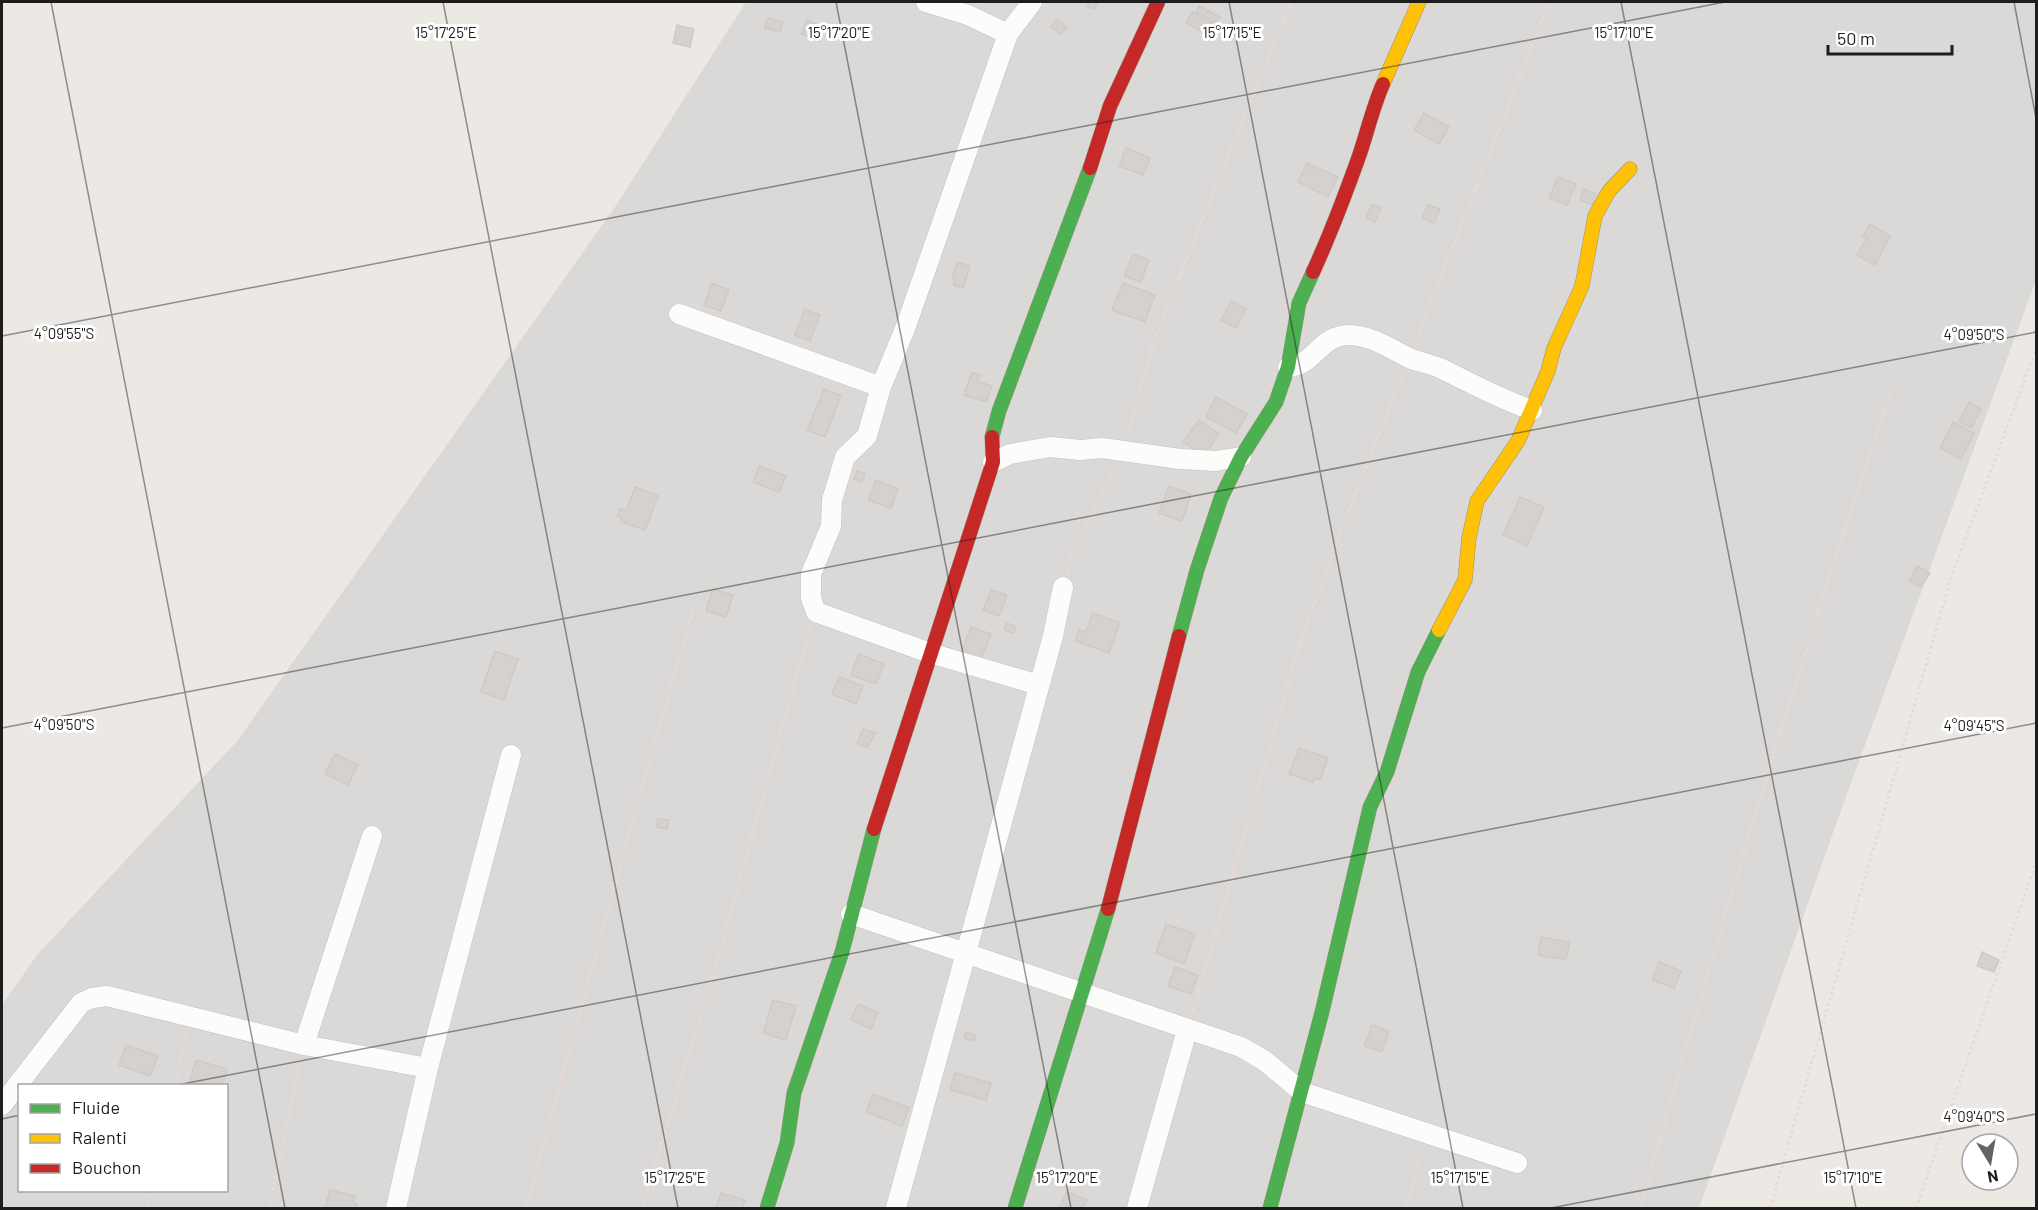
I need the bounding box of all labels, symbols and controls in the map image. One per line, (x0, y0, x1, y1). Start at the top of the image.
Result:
scale bar (1828, 18, 1952, 56)
text: 15°17'25"E (415, 23, 477, 41)
text: 15°17'20"E (808, 23, 870, 41)
text: 15°17'15"E (1203, 23, 1261, 41)
text: 15°17'10"E (1594, 23, 1654, 41)
text: 50 m (1837, 27, 1875, 49)
text: 4°09'55"S (34, 324, 94, 342)
text: 4°09'50"S (1943, 325, 2005, 343)
text: 4°09'50"S (33, 715, 95, 733)
text: 4°09'45"S (1944, 716, 2004, 734)
legend (18, 1084, 228, 1192)
text: Fluide (72, 1096, 120, 1118)
text: 4°09'40"S (1943, 1107, 2005, 1125)
text: Ralenti (72, 1126, 127, 1148)
north arrow (1960, 1132, 2020, 1192)
text: Bouchon (72, 1156, 141, 1178)
text: N (1986, 1167, 2000, 1188)
text: 15°17'25"E (644, 1168, 706, 1186)
text: 15°17'20"E (1036, 1168, 1098, 1186)
text: 15°17'15"E (1431, 1168, 1489, 1186)
text: 15°17'10"E (1823, 1168, 1883, 1186)

